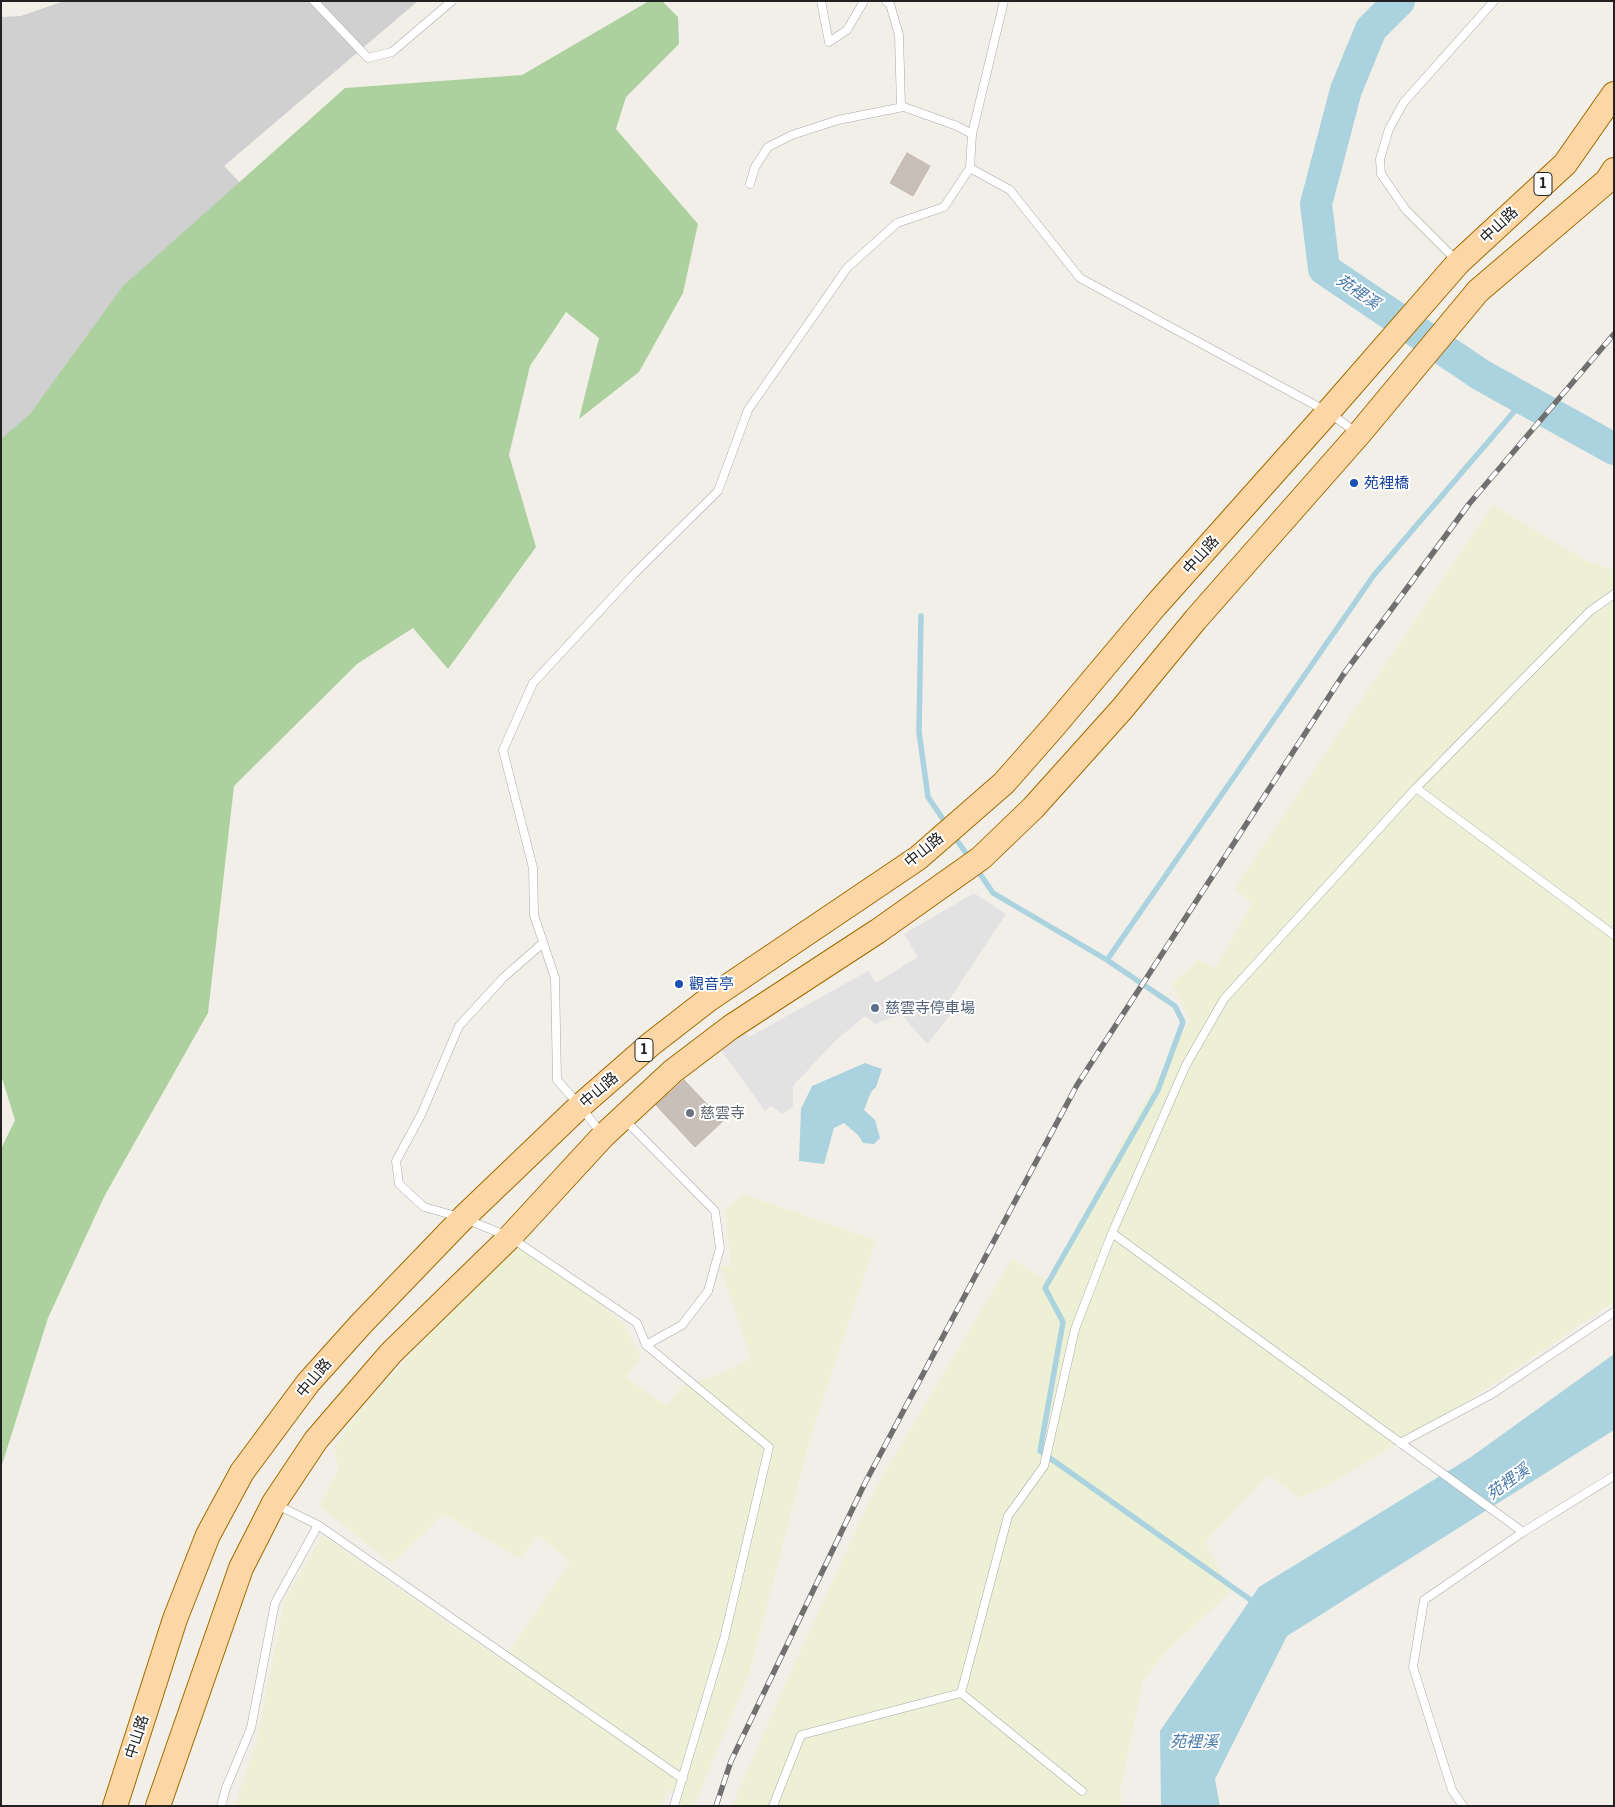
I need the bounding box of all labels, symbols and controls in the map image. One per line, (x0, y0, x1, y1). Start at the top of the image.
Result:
road number: 1 (1534, 172, 1552, 195)
street label: 中山路 (1476, 203, 1522, 247)
water label: 苑裡溪 (1333, 271, 1383, 313)
place label: 苑裡橋 (1364, 474, 1409, 492)
marker: 苑裡橋 (1348, 477, 1360, 489)
street label: 中山路 (1179, 532, 1223, 578)
street label: 中山路 (901, 829, 947, 871)
place label: 觀音亭 (689, 975, 734, 993)
marker: 觀音亭 (673, 978, 685, 990)
place label: 慈雲寺停車場 (885, 999, 975, 1017)
marker: 慈雲寺停車場 (869, 1002, 881, 1014)
road number: 1 (635, 1038, 653, 1062)
street label: 中山路 (576, 1068, 622, 1112)
place label: 慈雲寺 (700, 1104, 745, 1122)
marker: 慈雲寺 (684, 1107, 696, 1119)
street label: 中山路 (293, 1355, 335, 1401)
water label: 苑裡溪 (1483, 1460, 1533, 1504)
street label: 中山路 (121, 1713, 153, 1761)
water label: 苑裡溪 (1170, 1732, 1218, 1752)

